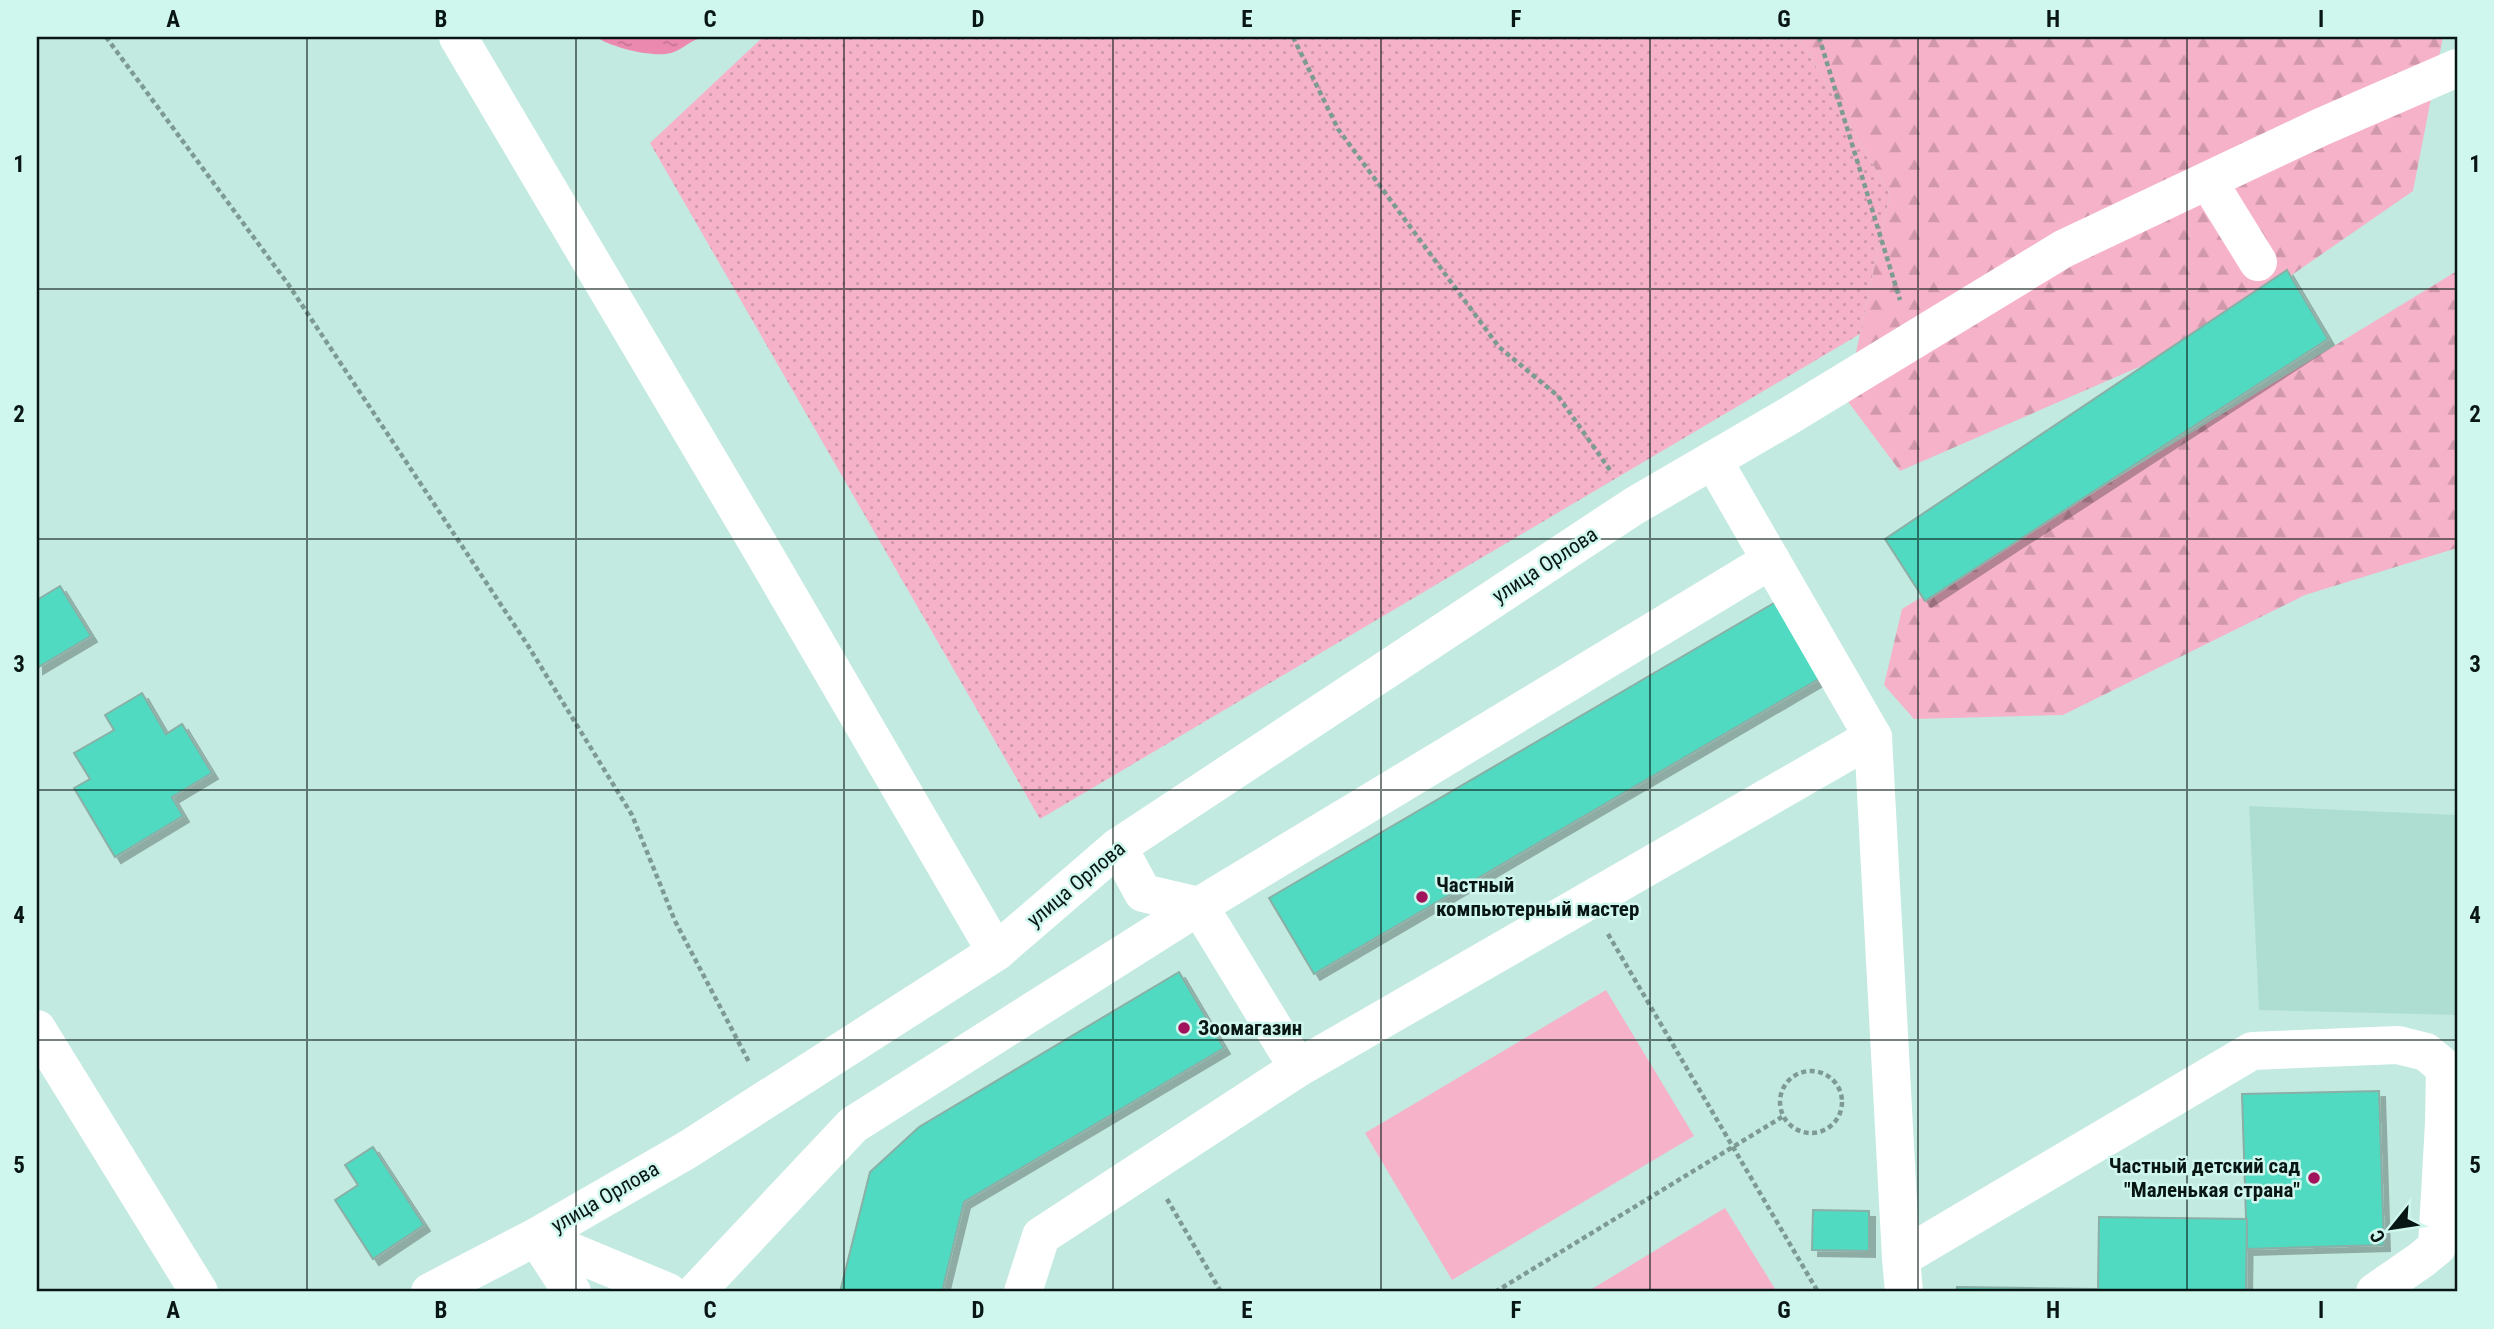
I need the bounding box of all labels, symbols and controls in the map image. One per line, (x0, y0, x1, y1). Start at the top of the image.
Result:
text: A (166, 6, 180, 33)
text: B (435, 6, 447, 33)
text: C (703, 6, 717, 33)
text: D (972, 6, 985, 33)
text: E (1241, 6, 1253, 33)
text: F (1511, 6, 1522, 33)
text: G (1777, 6, 1791, 33)
text: H (2046, 6, 2060, 33)
text: I (2318, 6, 2324, 33)
text: 1 (13, 151, 25, 178)
text: 1 (2469, 151, 2481, 178)
text: 2 (13, 401, 25, 428)
text: 2 (2469, 401, 2481, 428)
street label: улица Орлова (1488, 522, 1602, 608)
text: 3 (13, 651, 25, 678)
text: 3 (2469, 651, 2481, 678)
street label: улица Орлова (1022, 836, 1130, 932)
place label: Частный компьютерный мастер (1436, 873, 1639, 921)
marker: Частный компьютерный мастер (1414, 889, 1430, 905)
text: 4 (13, 902, 25, 929)
text: 4 (2469, 902, 2481, 929)
place label: Зоомагазин (1198, 1016, 1302, 1040)
marker: Зоомагазин (1176, 1020, 1192, 1036)
text: 5 (13, 1152, 25, 1179)
text: 5 (2469, 1152, 2481, 1179)
place label: Частный детский сад "Маленькая страна" (2109, 1154, 2300, 1202)
street label: улица Орлова (547, 1157, 663, 1237)
marker: Частный детский сад "Маленькая страна" (2306, 1170, 2322, 1186)
north arrow (2358, 1192, 2428, 1262)
text: С (2365, 1226, 2390, 1247)
text: A (166, 1297, 180, 1324)
text: B (435, 1297, 447, 1324)
text: C (703, 1297, 717, 1324)
text: D (972, 1297, 985, 1324)
text: E (1241, 1297, 1253, 1324)
text: F (1511, 1297, 1522, 1324)
text: G (1777, 1297, 1791, 1324)
text: H (2046, 1297, 2060, 1324)
text: I (2318, 1297, 2324, 1324)

